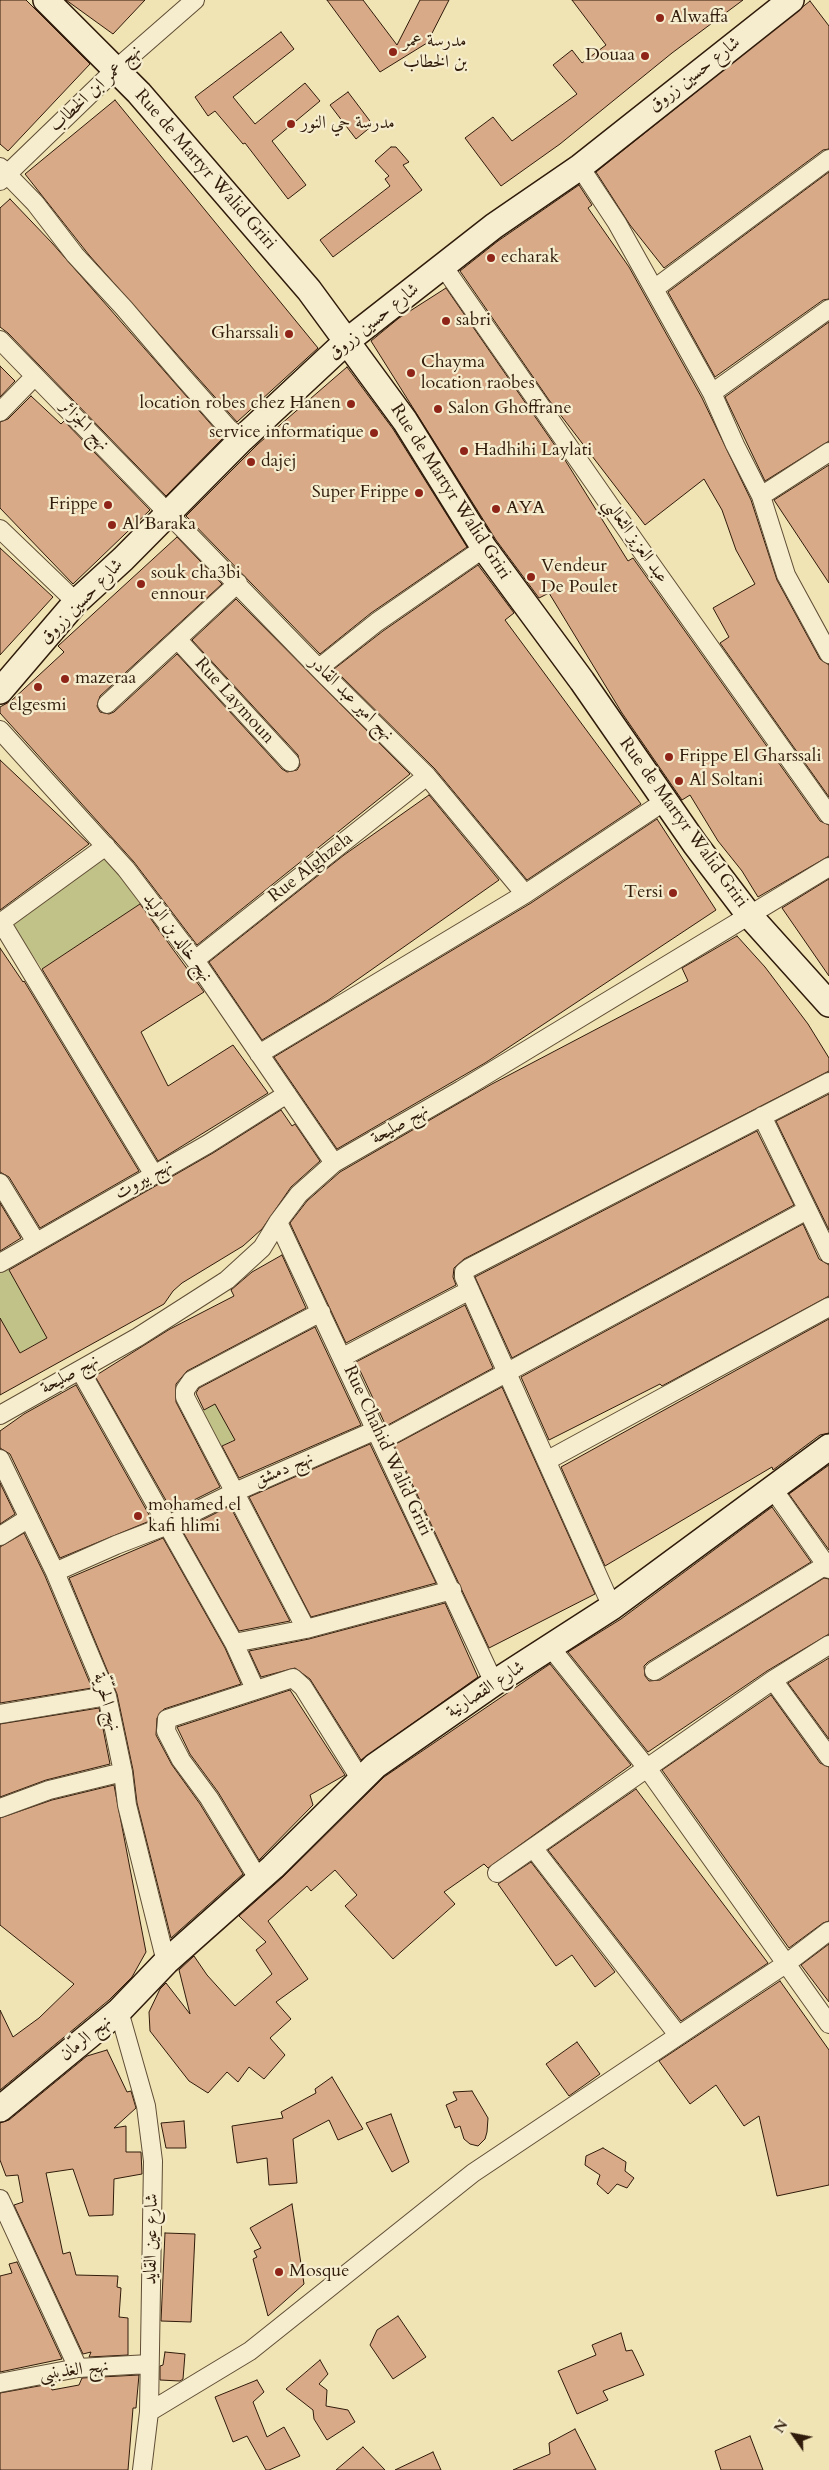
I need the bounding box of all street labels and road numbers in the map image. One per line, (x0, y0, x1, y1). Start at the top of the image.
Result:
street label: شارع حسين زروق (645, 32, 745, 118)
street label: نهج عمر ابن الخطاب (46, 41, 146, 137)
street label: Rue de Martyr Walid Griri (130, 86, 280, 254)
street label: شارع حسين زروق (324, 279, 424, 365)
street label: نهج الجزائر (55, 396, 113, 456)
street label: Rue de Martyr Walid Griri (385, 400, 515, 584)
street label: عبد العزيز الثعالبي (598, 494, 672, 588)
street label: شارع حسين زروق (36, 555, 128, 649)
street label: نهج امير عبد القادر (304, 652, 398, 746)
street label: Rue Laymoun (190, 653, 278, 749)
street label: Rue de Martyr Walid Griri (614, 734, 752, 912)
street label: Rue Alghzela (264, 828, 358, 908)
street label: نهج خالد بن الوليد (138, 889, 216, 987)
street label: نهج صليحة (367, 1100, 433, 1150)
street label: نهج بيروت (111, 1155, 177, 1205)
street label: نهج صليحة (37, 1350, 103, 1400)
street label: Rue Chahid Walid Griri (338, 1362, 436, 1540)
street label: نهج دمشق (251, 1448, 317, 1492)
street label: شارع القصارنية (443, 1657, 529, 1723)
street label: نهج الحرّيّة (87, 1670, 125, 1734)
street label: نهج الرمّان (56, 2012, 116, 2066)
street label: شارع عين القايد (140, 2193, 164, 2285)
street label: نهج الغذبنيى (38, 2356, 110, 2386)

